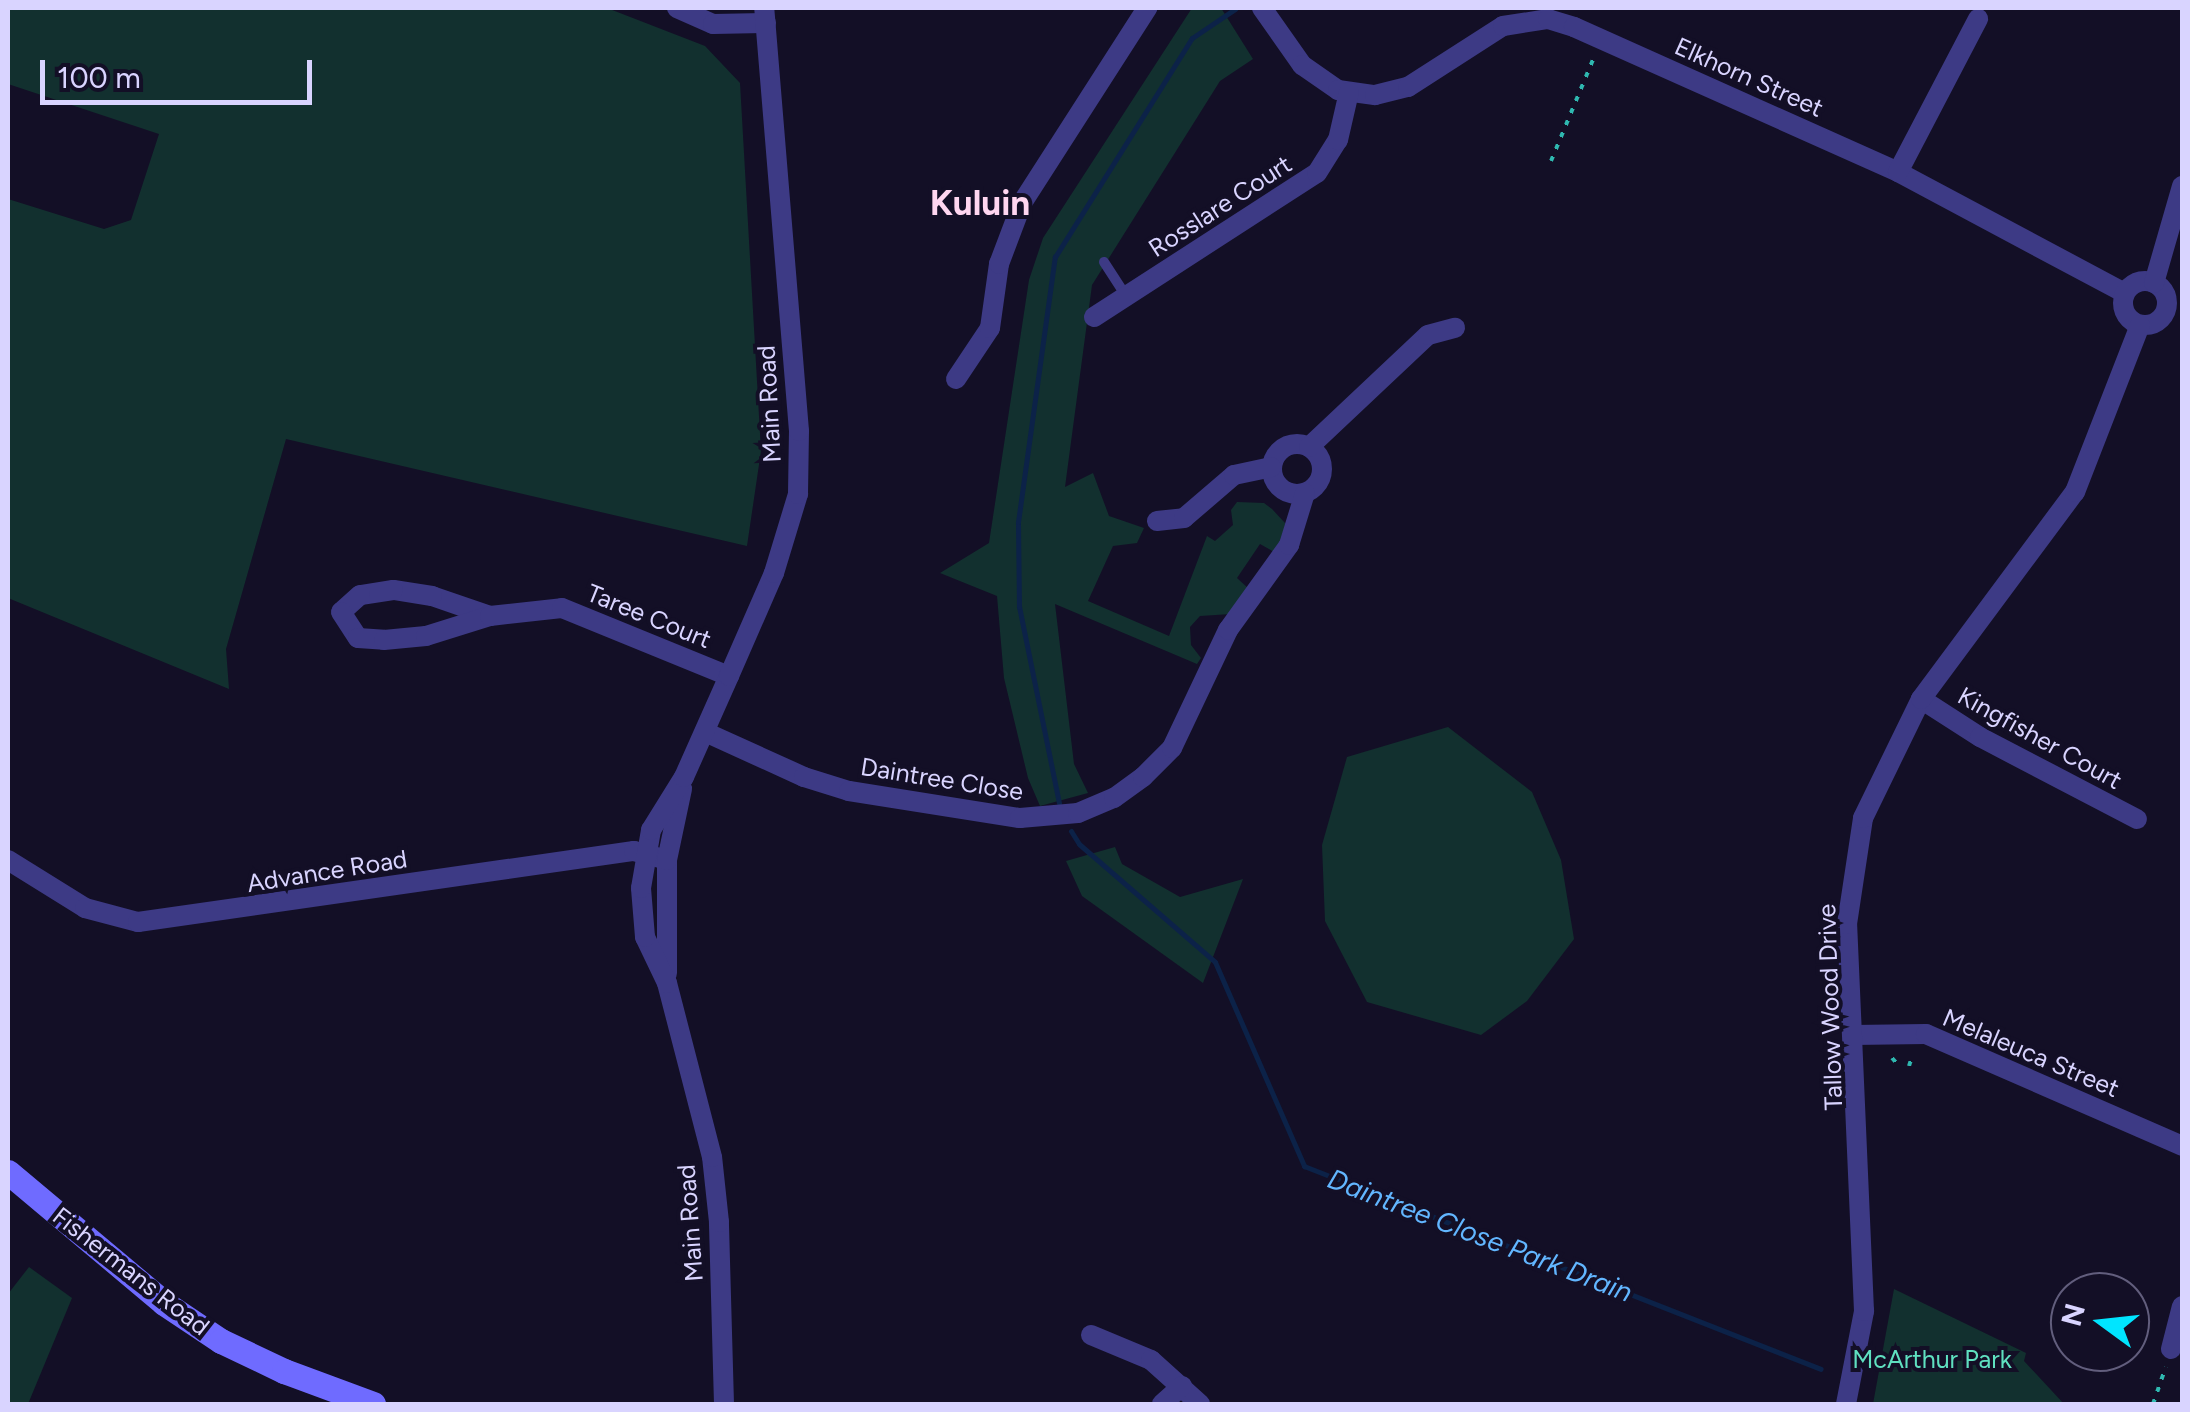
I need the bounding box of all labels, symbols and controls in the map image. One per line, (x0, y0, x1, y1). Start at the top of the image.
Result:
street label: Elkhorn Street (1670, 31, 1828, 123)
scale bar (45, 40, 318, 102)
text: 100 m (57, 59, 141, 96)
street label: Rosslare Court (1143, 149, 1297, 263)
district label: Kuluin (930, 182, 1030, 224)
street label: Main Road (751, 345, 787, 463)
street label: Taree Court (583, 577, 715, 655)
street label: Kingfisher Court (1953, 681, 2127, 795)
street label: Daintree Close (858, 751, 1026, 807)
street label: Advance Road (245, 844, 409, 898)
street label: Tallow Wood Drive (1811, 903, 1849, 1111)
street label: Melaleuca Street (1938, 1002, 2124, 1104)
water label: Daintree Close Park Drain (1323, 1161, 1637, 1309)
street label: Main Road (671, 1163, 709, 1283)
street label: Fishermans Road (47, 1201, 215, 1341)
north arrow (2050, 1272, 2150, 1372)
text: N (2054, 1300, 2092, 1330)
park label: McArthur Park (1852, 1344, 2012, 1374)

